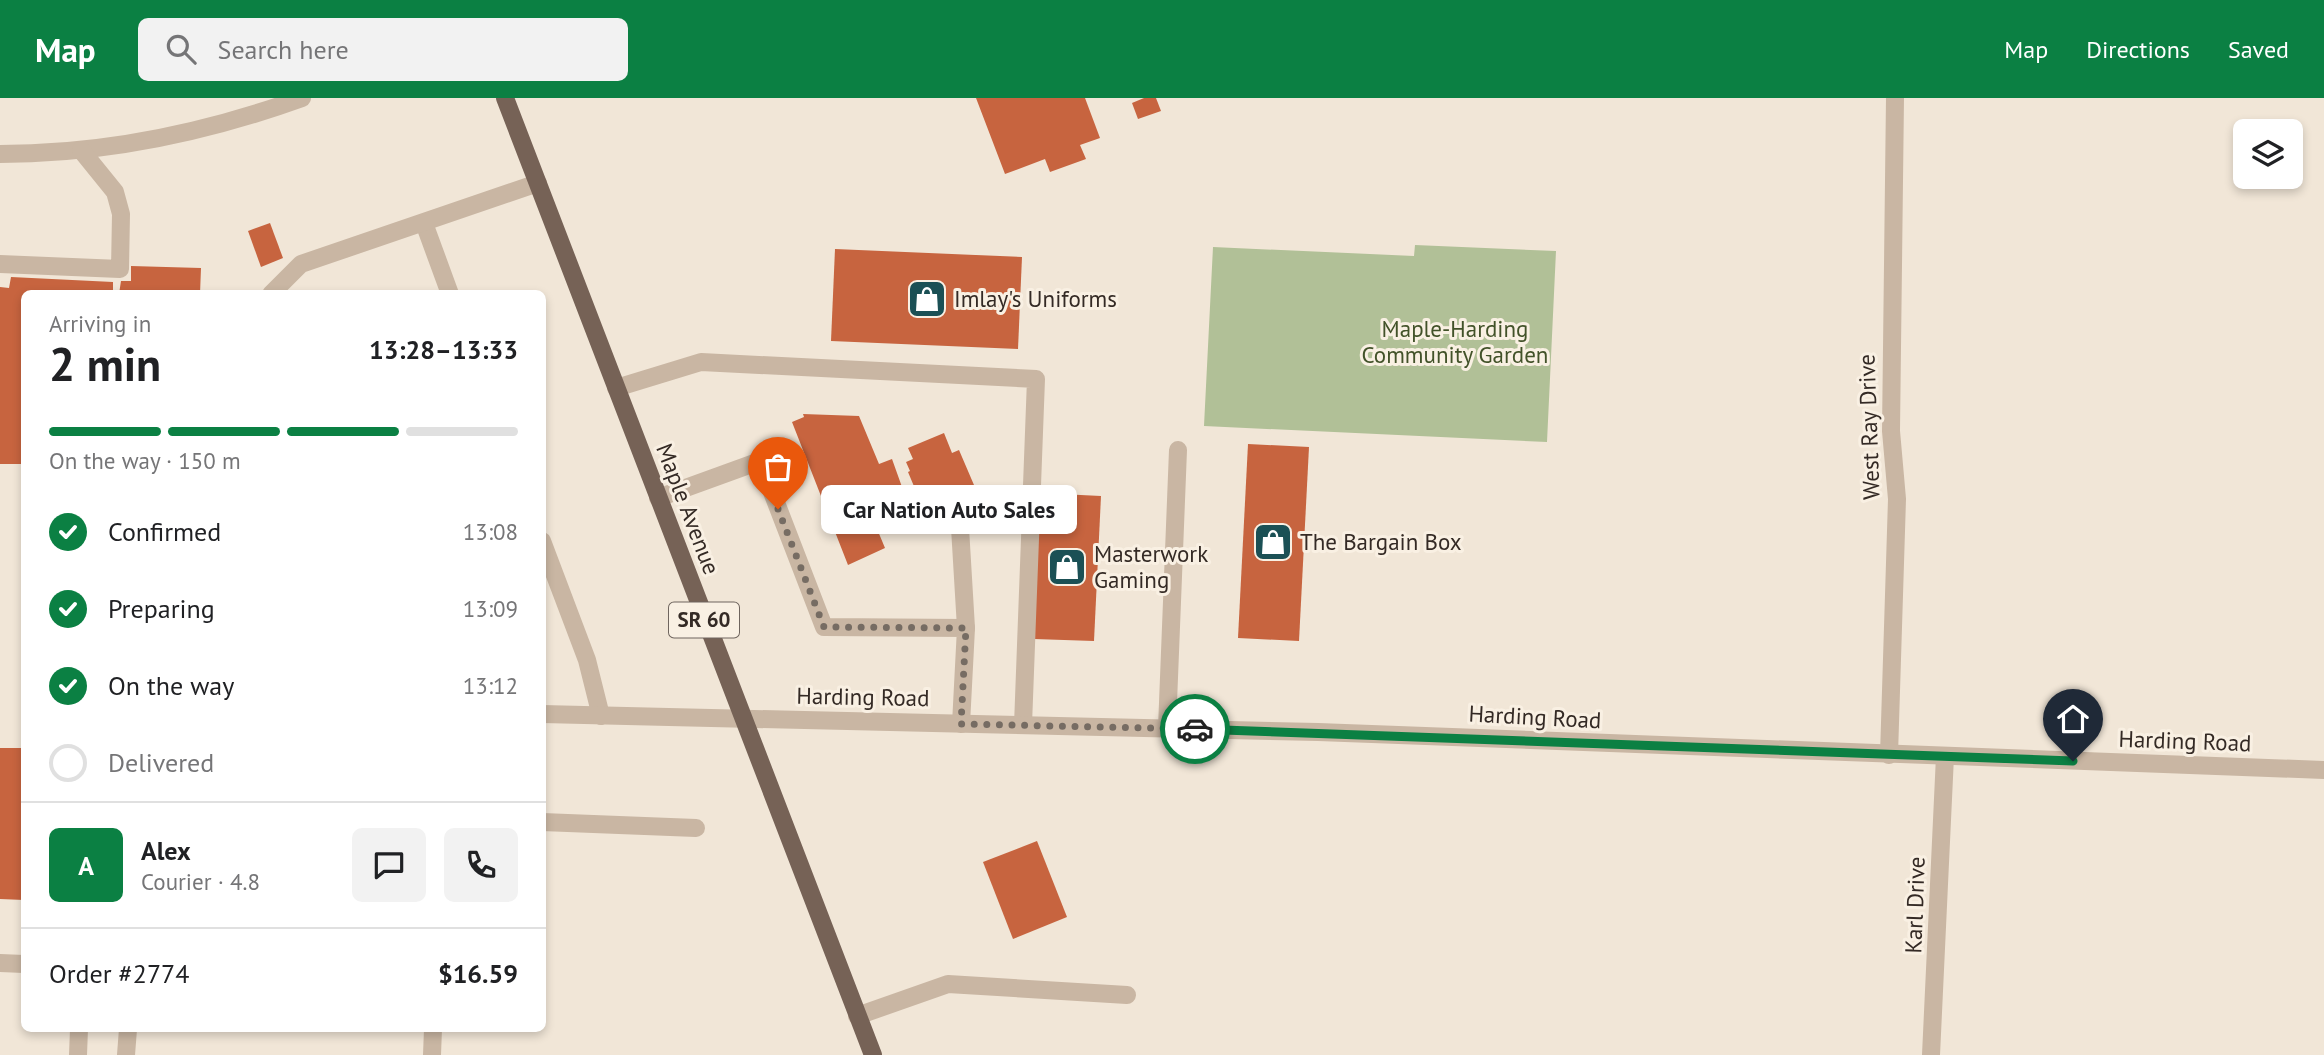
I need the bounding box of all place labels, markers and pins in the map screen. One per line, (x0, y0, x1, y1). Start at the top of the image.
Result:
shop icon: Imlay's Uniforms (906, 278, 948, 320)
place label: Imlay's Uniforms (954, 284, 1117, 313)
pin (748, 437, 808, 509)
callout: Car Nation Auto Sales (820, 484, 1076, 534)
shop icon: The Bargain Box (1252, 521, 1294, 563)
place label: The Bargain Box (1300, 527, 1462, 556)
place label: Masterwork Gaming (1094, 539, 1208, 594)
shop icon: Masterwork Gaming (1046, 546, 1088, 588)
pin (2043, 689, 2103, 761)

